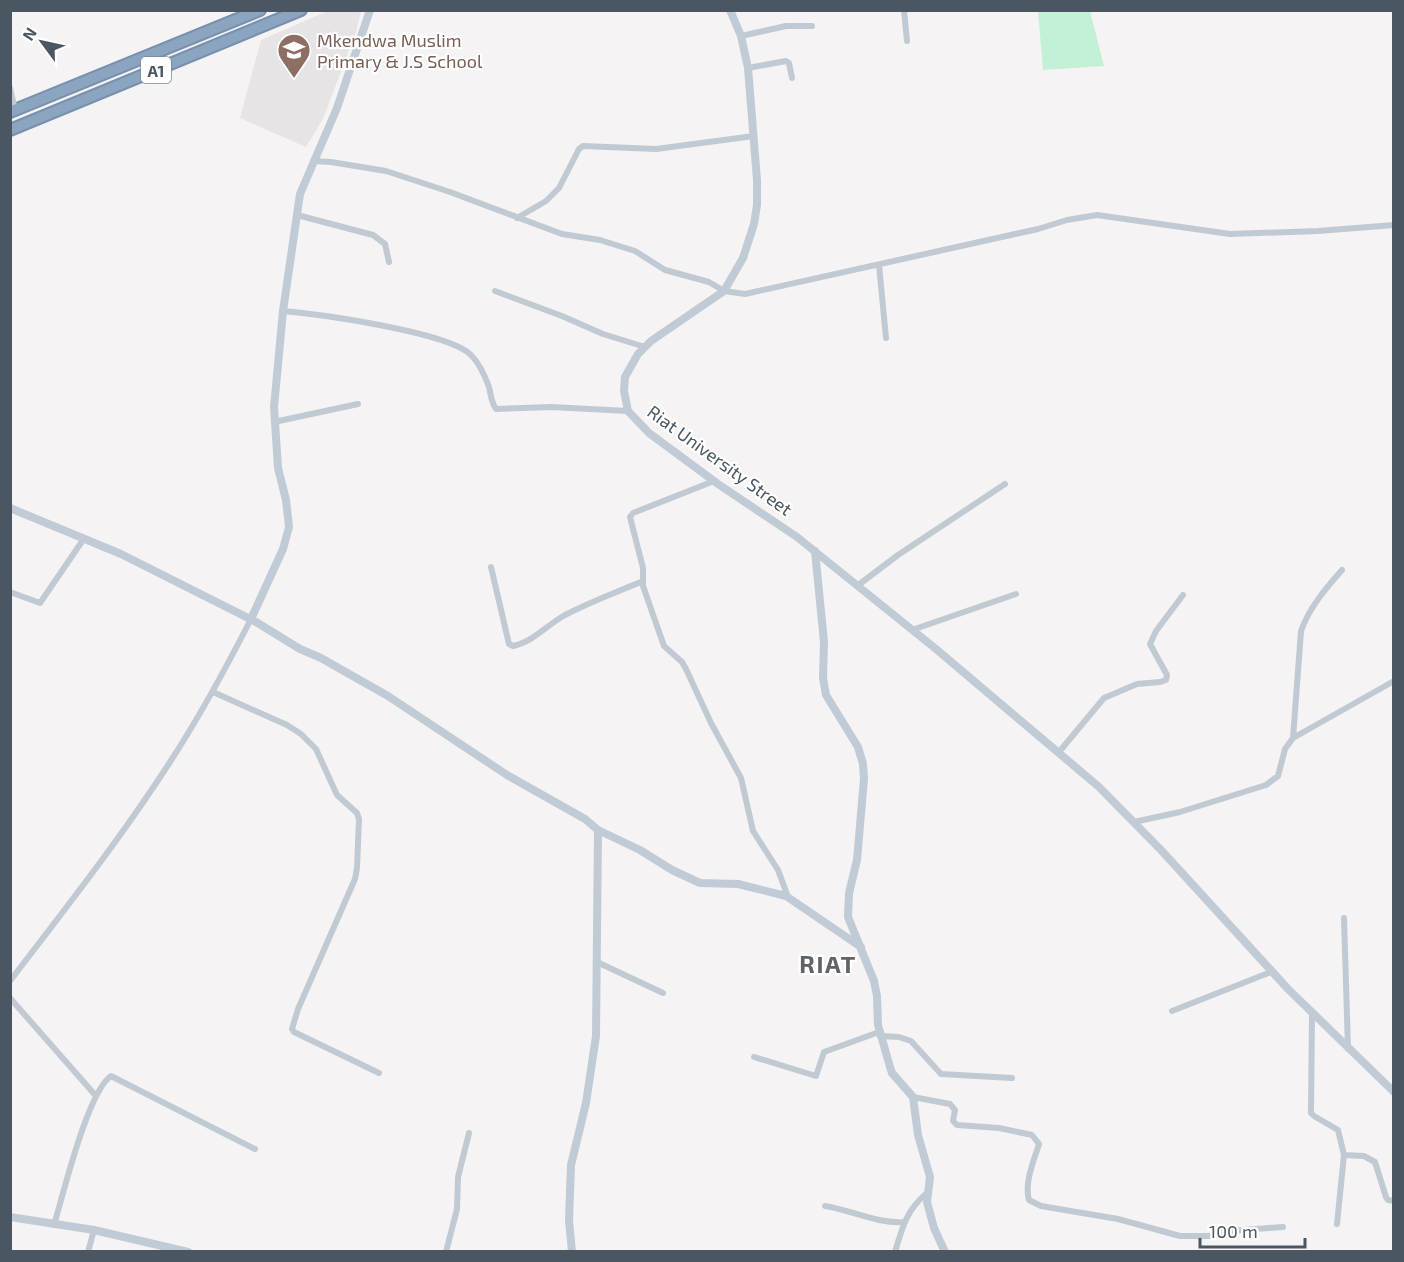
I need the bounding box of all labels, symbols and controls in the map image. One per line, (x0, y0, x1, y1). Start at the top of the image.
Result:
north arrow (12, 12, 72, 72)
text: N (18, 24, 40, 44)
place label: Mkendwa Muslim Primary & J.S School (317, 29, 483, 72)
school or university icon: Mkendwa Muslim Primary & J.S School (276, 32, 312, 79)
road number: A1 (141, 57, 171, 83)
street label: Riat University Street (643, 400, 797, 520)
district label: RIAT (799, 949, 857, 978)
scale bar (1200, 1211, 1305, 1249)
text: 100 m (1209, 1220, 1258, 1242)

